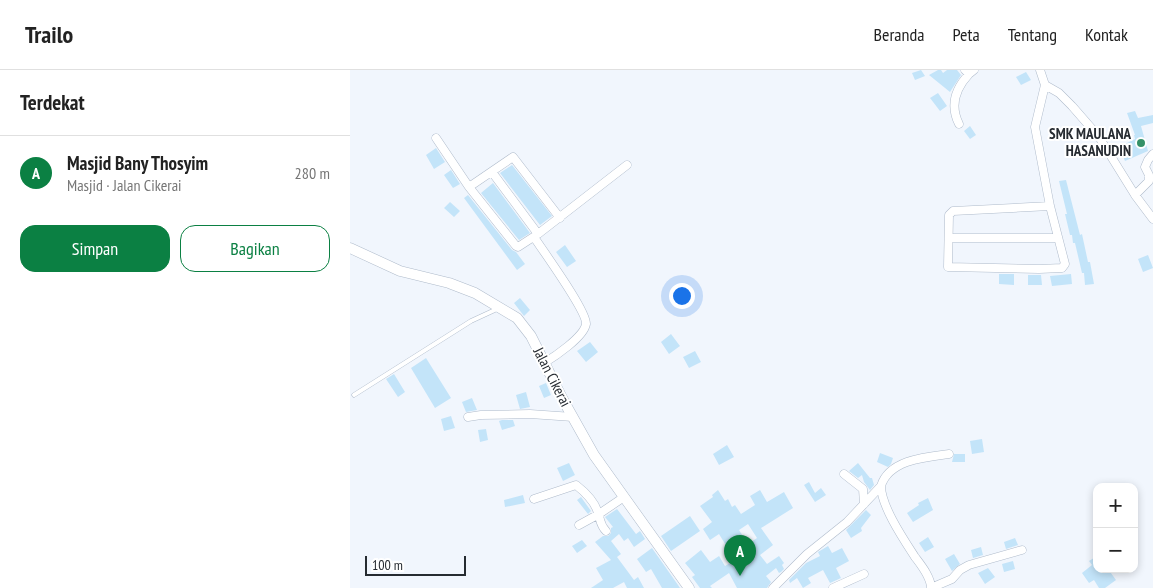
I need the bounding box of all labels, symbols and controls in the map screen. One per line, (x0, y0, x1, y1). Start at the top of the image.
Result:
text: Trailo (25, 19, 73, 50)
text: Beranda (874, 23, 924, 46)
text: Peta (952, 23, 980, 46)
text: Tentang (1008, 23, 1057, 46)
text: Kontak (1085, 23, 1128, 46)
text: Terdekat (20, 89, 85, 116)
place label: SMK MAULANA HASANUDIN (1049, 124, 1131, 160)
marker: SMK MAULANA HASANUDIN (1135, 137, 1147, 149)
text: Masjid Bany Thosyim (67, 151, 208, 175)
text: A (32, 163, 40, 183)
text: 280 m (295, 163, 330, 183)
text: Masjid · Jalan Cikerai (67, 175, 182, 195)
button: Simpan (20, 225, 170, 272)
button: Bagikan (180, 225, 330, 272)
your location (669, 283, 695, 309)
street label: Jalan Cikerai (529, 343, 575, 410)
map controls (1093, 483, 1138, 573)
button: + (1093, 483, 1138, 528)
button: − (1093, 528, 1138, 573)
pin: A (724, 535, 756, 576)
scale bar (365, 553, 466, 576)
text: 100 m (372, 556, 403, 574)

